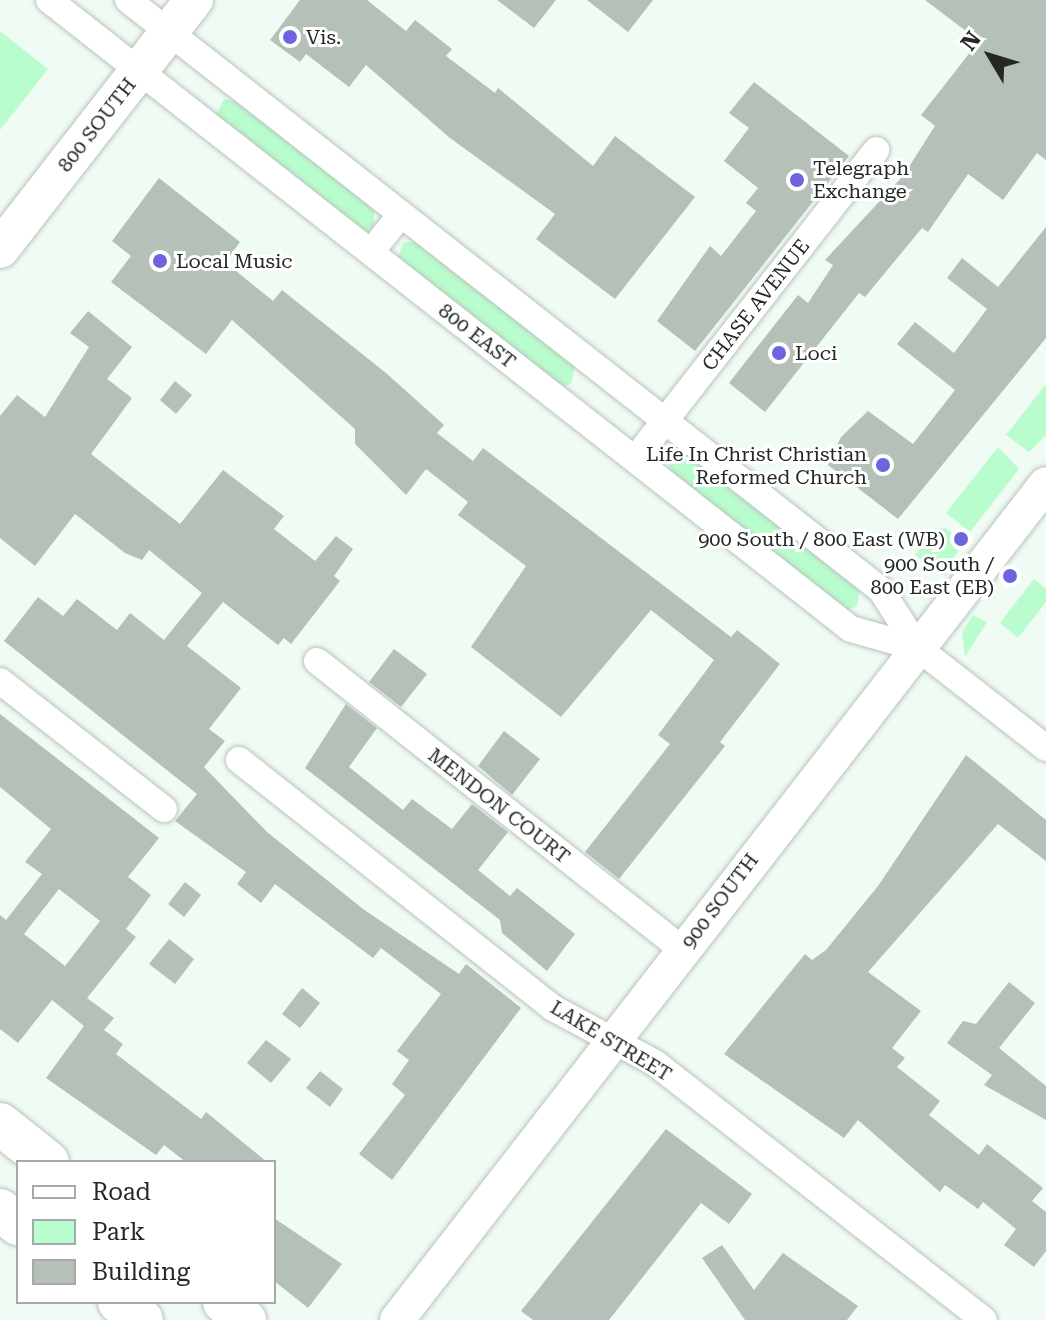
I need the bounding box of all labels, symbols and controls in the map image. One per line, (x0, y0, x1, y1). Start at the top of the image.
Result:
north arrow (950, 16, 1030, 96)
place label: Vis. (306, 25, 341, 49)
text: N (956, 27, 986, 55)
marker: Vis. (281, 28, 299, 46)
street label: 800 SOUTH (53, 73, 141, 177)
place label: Telegraph Exchange (813, 156, 909, 203)
marker: Telegraph Exchange (788, 171, 806, 189)
street label: CHASE AVENUE (697, 234, 815, 376)
place label: Local Music (176, 249, 293, 273)
marker: Local Music (151, 252, 169, 270)
street label: 800 EAST (434, 298, 520, 374)
place label: Loci (795, 341, 837, 365)
marker: Loci (770, 344, 788, 362)
place label: Life In Christ Christian Reformed Church (646, 442, 867, 489)
marker: Life In Christ Christian Reformed Church (874, 456, 892, 474)
place label: 900 South / 800 East (WB) (698, 527, 945, 551)
marker: 900 South / 800 East (WB) (952, 530, 970, 548)
place label: 900 South / 800 East (EB) (870, 552, 994, 599)
marker: 900 South / 800 East (EB) (1001, 567, 1019, 585)
street label: MENDON COURT (423, 743, 575, 869)
street label: 900 SOUTH (676, 849, 764, 953)
street label: LAKE STREET (546, 995, 676, 1087)
legend (16, 1160, 276, 1304)
text: Road (92, 1178, 151, 1206)
text: Park (92, 1218, 145, 1246)
text: Building (92, 1258, 190, 1286)

